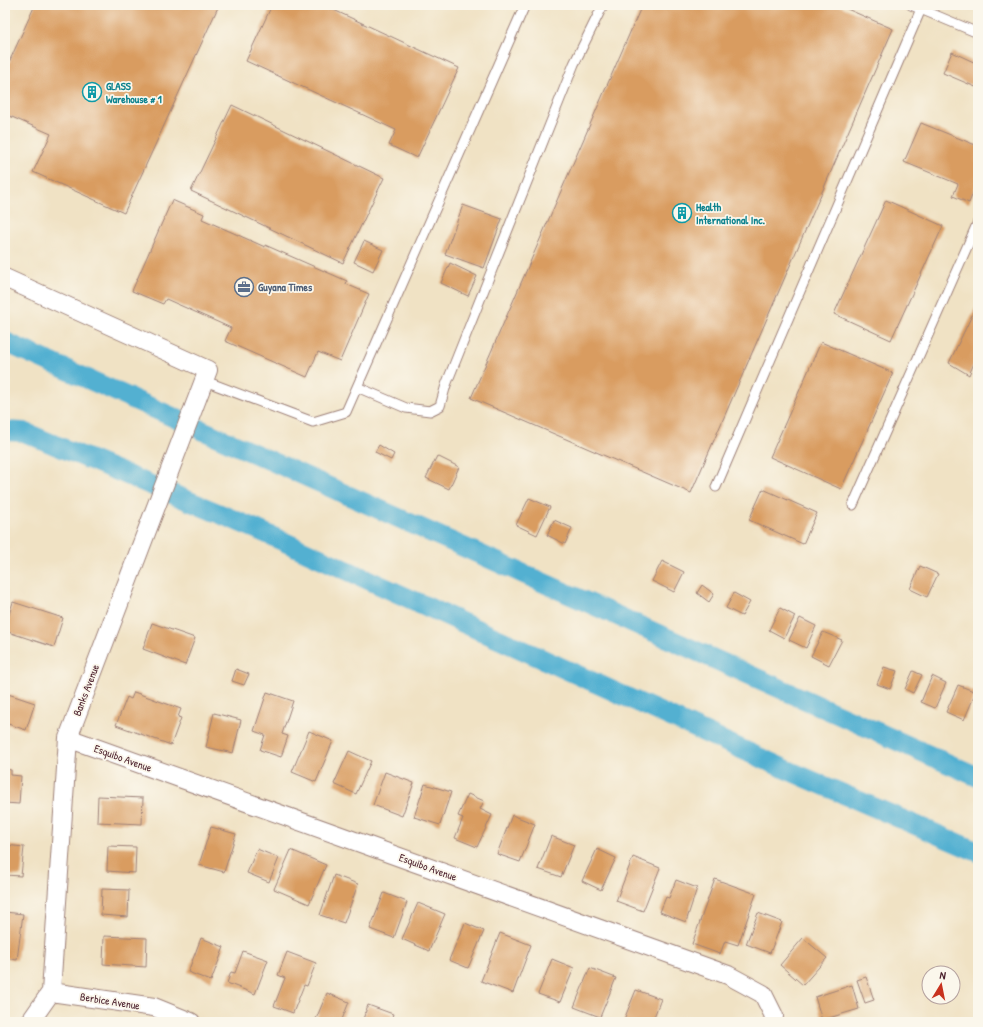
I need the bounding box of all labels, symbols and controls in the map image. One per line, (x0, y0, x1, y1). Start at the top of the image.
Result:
place label: GLASS Warehouse # 1 (106, 79, 162, 106)
building icon: GLASS Warehouse # 1 (81, 81, 103, 103)
place label: Health International Inc. (696, 200, 765, 227)
building icon: Health International Inc. (671, 202, 693, 224)
office icon: Guyana Times (233, 276, 255, 298)
place label: Guyana Times (258, 280, 313, 295)
street label: Banks Avenue (70, 662, 102, 718)
street label: Esquibo Avenue (92, 741, 154, 775)
street label: Esquibo Avenue (397, 850, 459, 884)
north arrow (921, 965, 961, 1005)
text: N (939, 968, 947, 983)
street label: Berbice Avenue (79, 989, 141, 1013)

